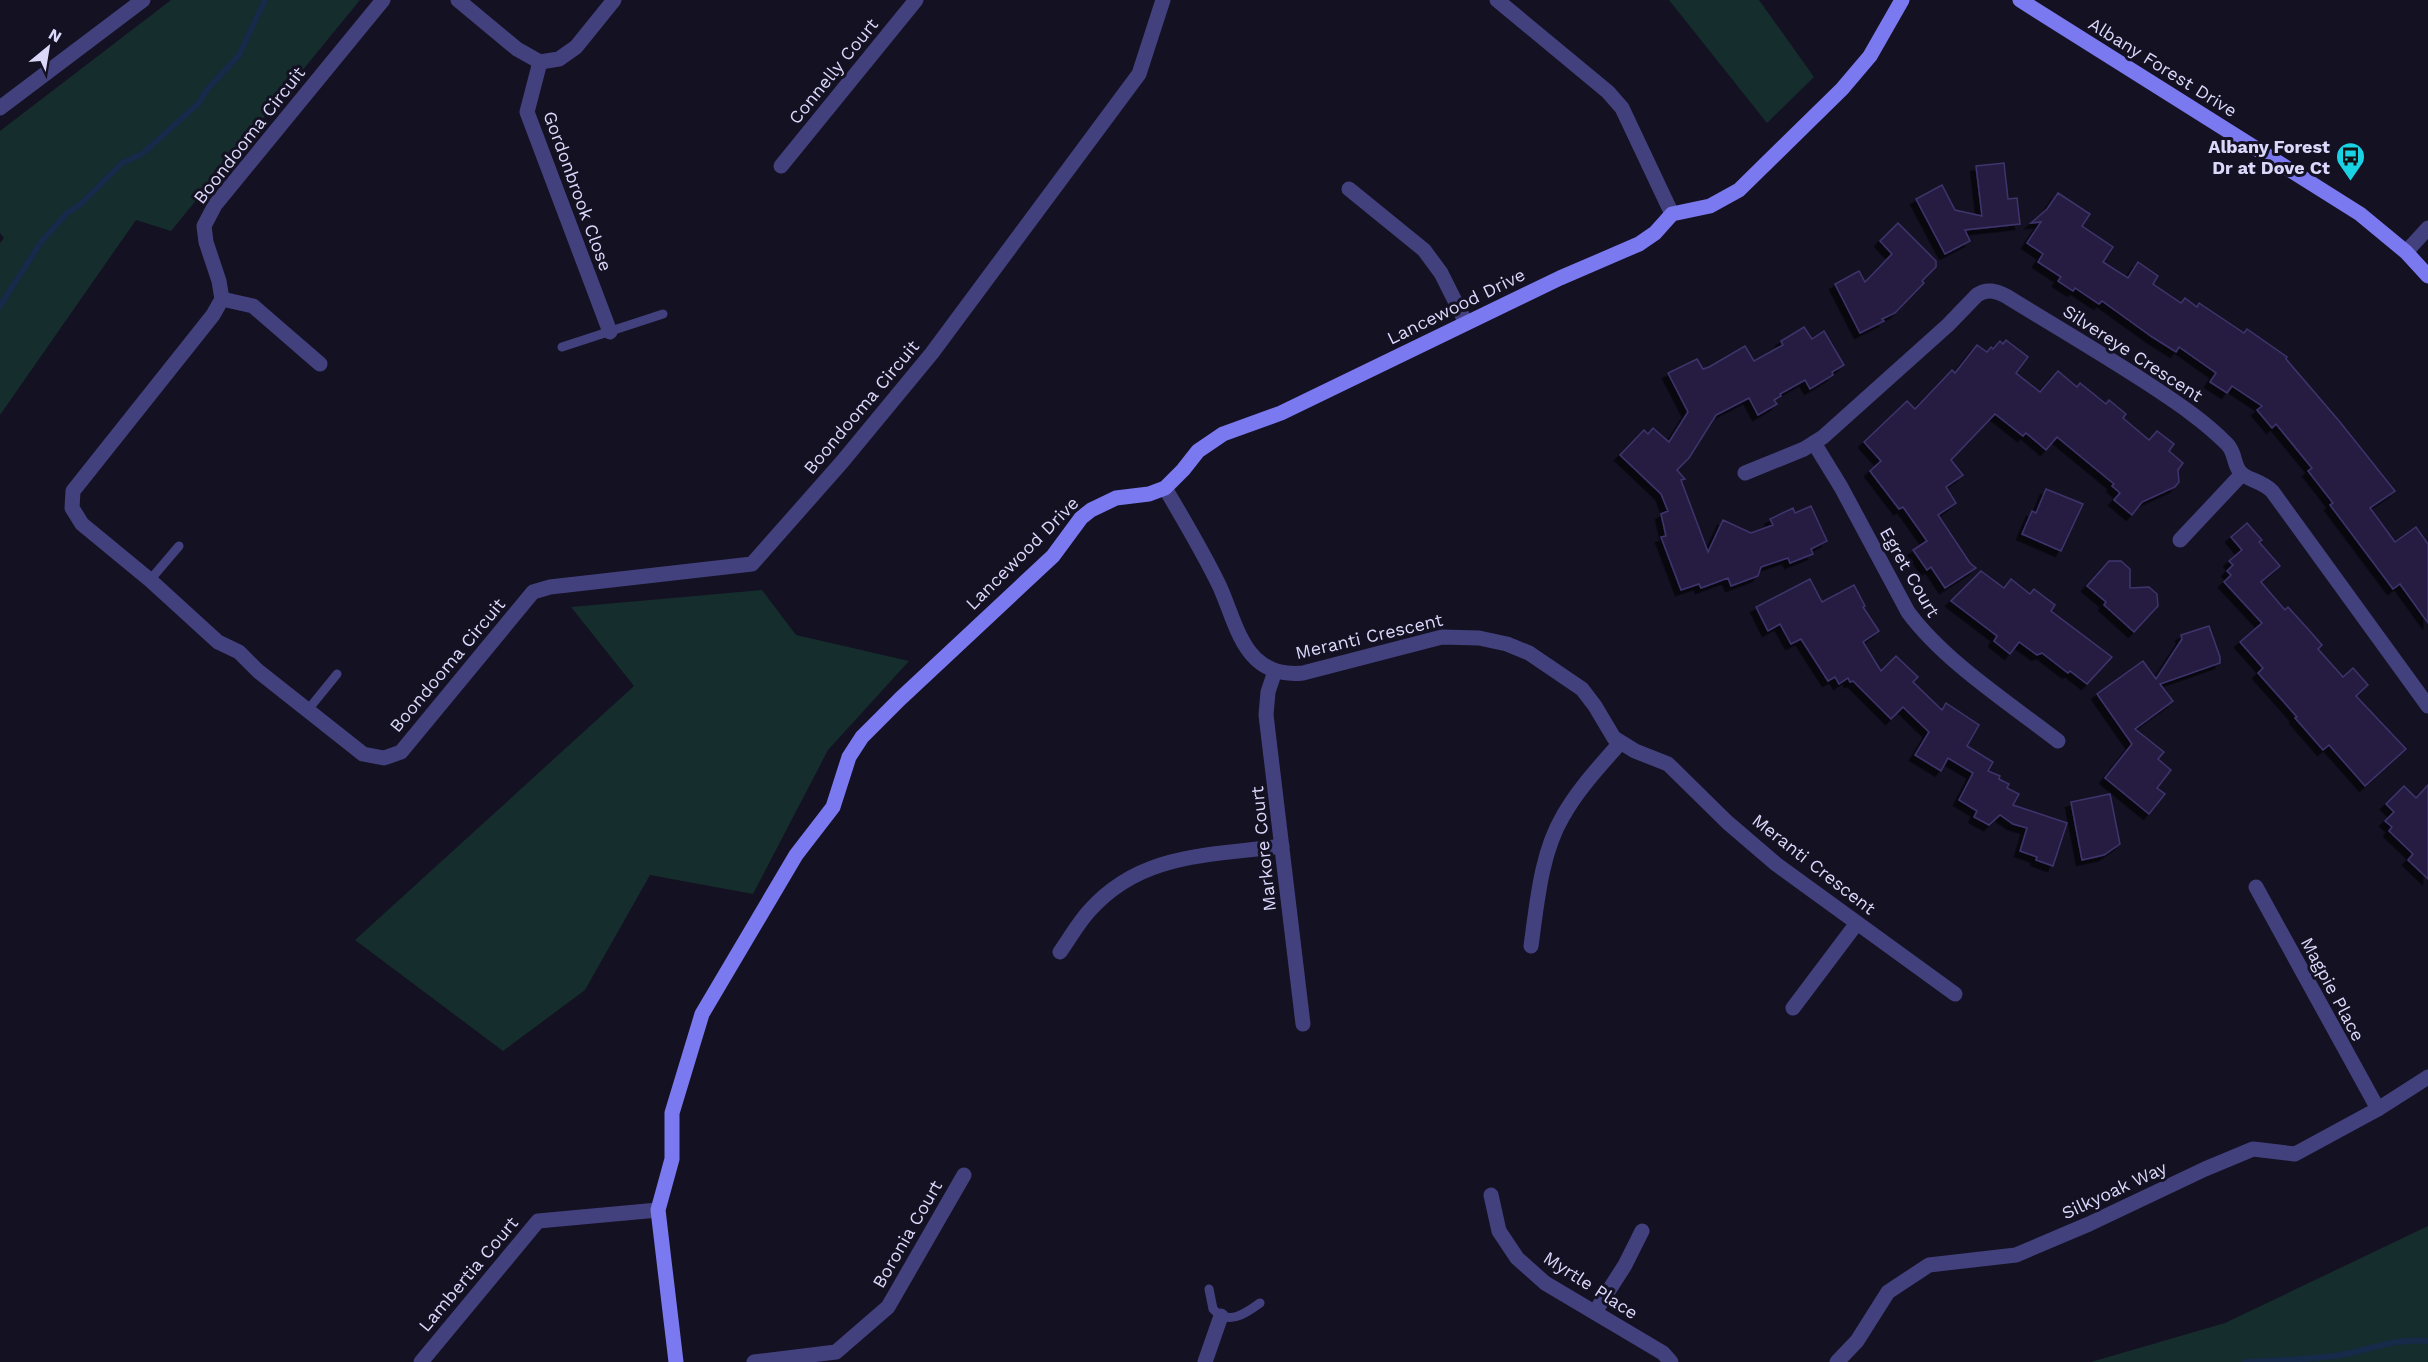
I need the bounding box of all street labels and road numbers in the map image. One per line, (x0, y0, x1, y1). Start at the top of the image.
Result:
street label: Albany Forest Drive (2085, 13, 2241, 121)
street label: Connelly Court (784, 14, 882, 128)
street label: Boondooma Circuit (189, 62, 309, 208)
street label: Gordonbrook Close (539, 108, 617, 274)
street label: Lancewood Drive (1384, 263, 1528, 349)
street label: Silvereye Crescent (2059, 300, 2207, 406)
street label: Boondooma Circuit (799, 335, 923, 478)
street label: Lancewood Drive (961, 492, 1083, 614)
street label: Egret Court (1876, 523, 1944, 621)
street label: Boondooma Circuit (385, 593, 509, 736)
street label: Meranti Crescent (1293, 609, 1445, 663)
street label: Markore Court (1246, 785, 1280, 913)
street label: Meranti Crescent (1748, 809, 1880, 919)
street label: Magpie Place (2297, 933, 2369, 1045)
street label: Silkyoak Way (2058, 1156, 2170, 1223)
street label: Boronia Court (868, 1176, 947, 1292)
street label: Lambertia Court (414, 1212, 522, 1336)
street label: Myrtle Place (1540, 1247, 1642, 1323)

